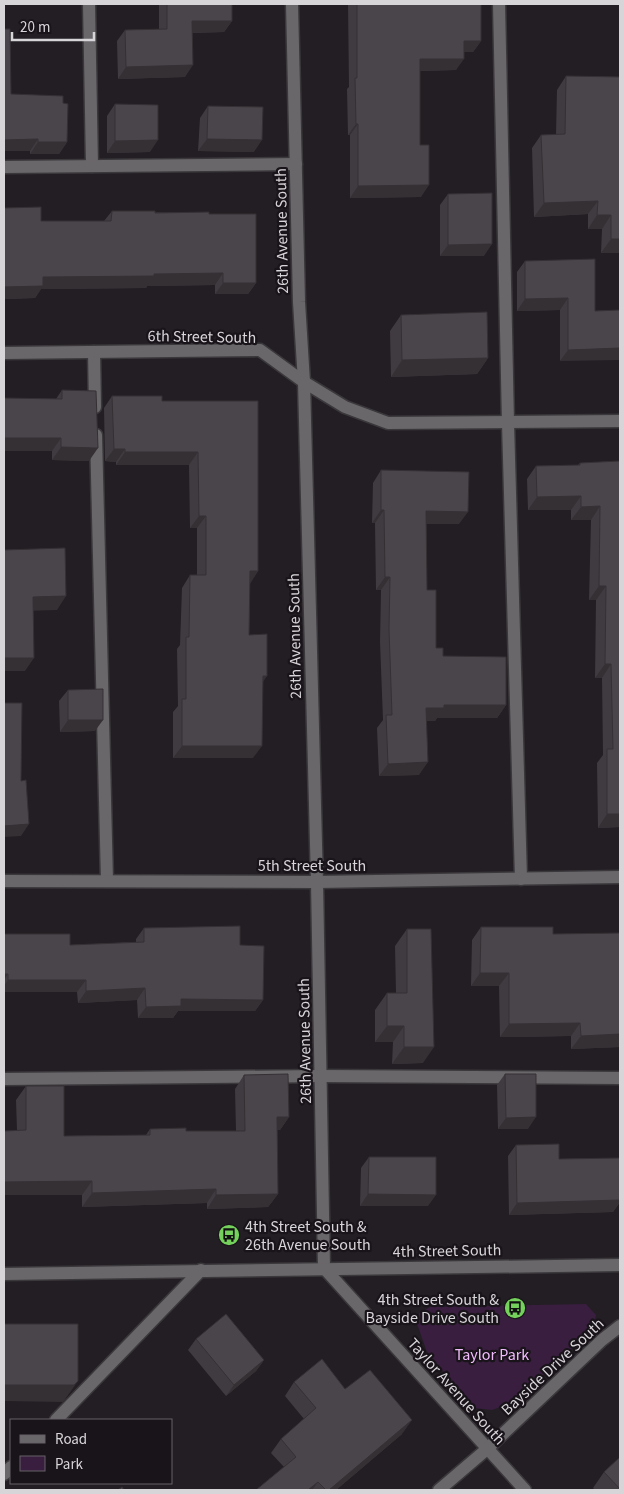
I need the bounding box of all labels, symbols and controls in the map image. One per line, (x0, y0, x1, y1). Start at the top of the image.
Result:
scale bar (12, 10, 95, 42)
text: 20 m (20, 17, 50, 38)
street label: 26th Avenue South (270, 168, 294, 294)
street label: 6th Street South (148, 325, 256, 349)
street label: 26th Avenue South (283, 573, 307, 699)
street label: 5th Street South (258, 855, 366, 877)
street label: 26th Avenue South (293, 978, 317, 1104)
place label: 4th Street South & 26th Avenue South (245, 1216, 371, 1256)
bus stop icon: 4th Street South & 26th Avenue South (217, 1223, 241, 1247)
street label: 4th Street South (393, 1239, 501, 1263)
place label: 4th Street South & Bayside Drive South (365, 1289, 499, 1329)
bus stop icon: 4th Street South & Bayside Drive South (503, 1296, 527, 1320)
street label: Bayside Drive South (496, 1313, 609, 1420)
street label: Taylor Avenue South (402, 1333, 510, 1450)
park label: Taylor Park (455, 1344, 529, 1366)
legend (10, 1419, 172, 1484)
text: Road (55, 1429, 87, 1450)
text: Park (55, 1454, 84, 1475)

